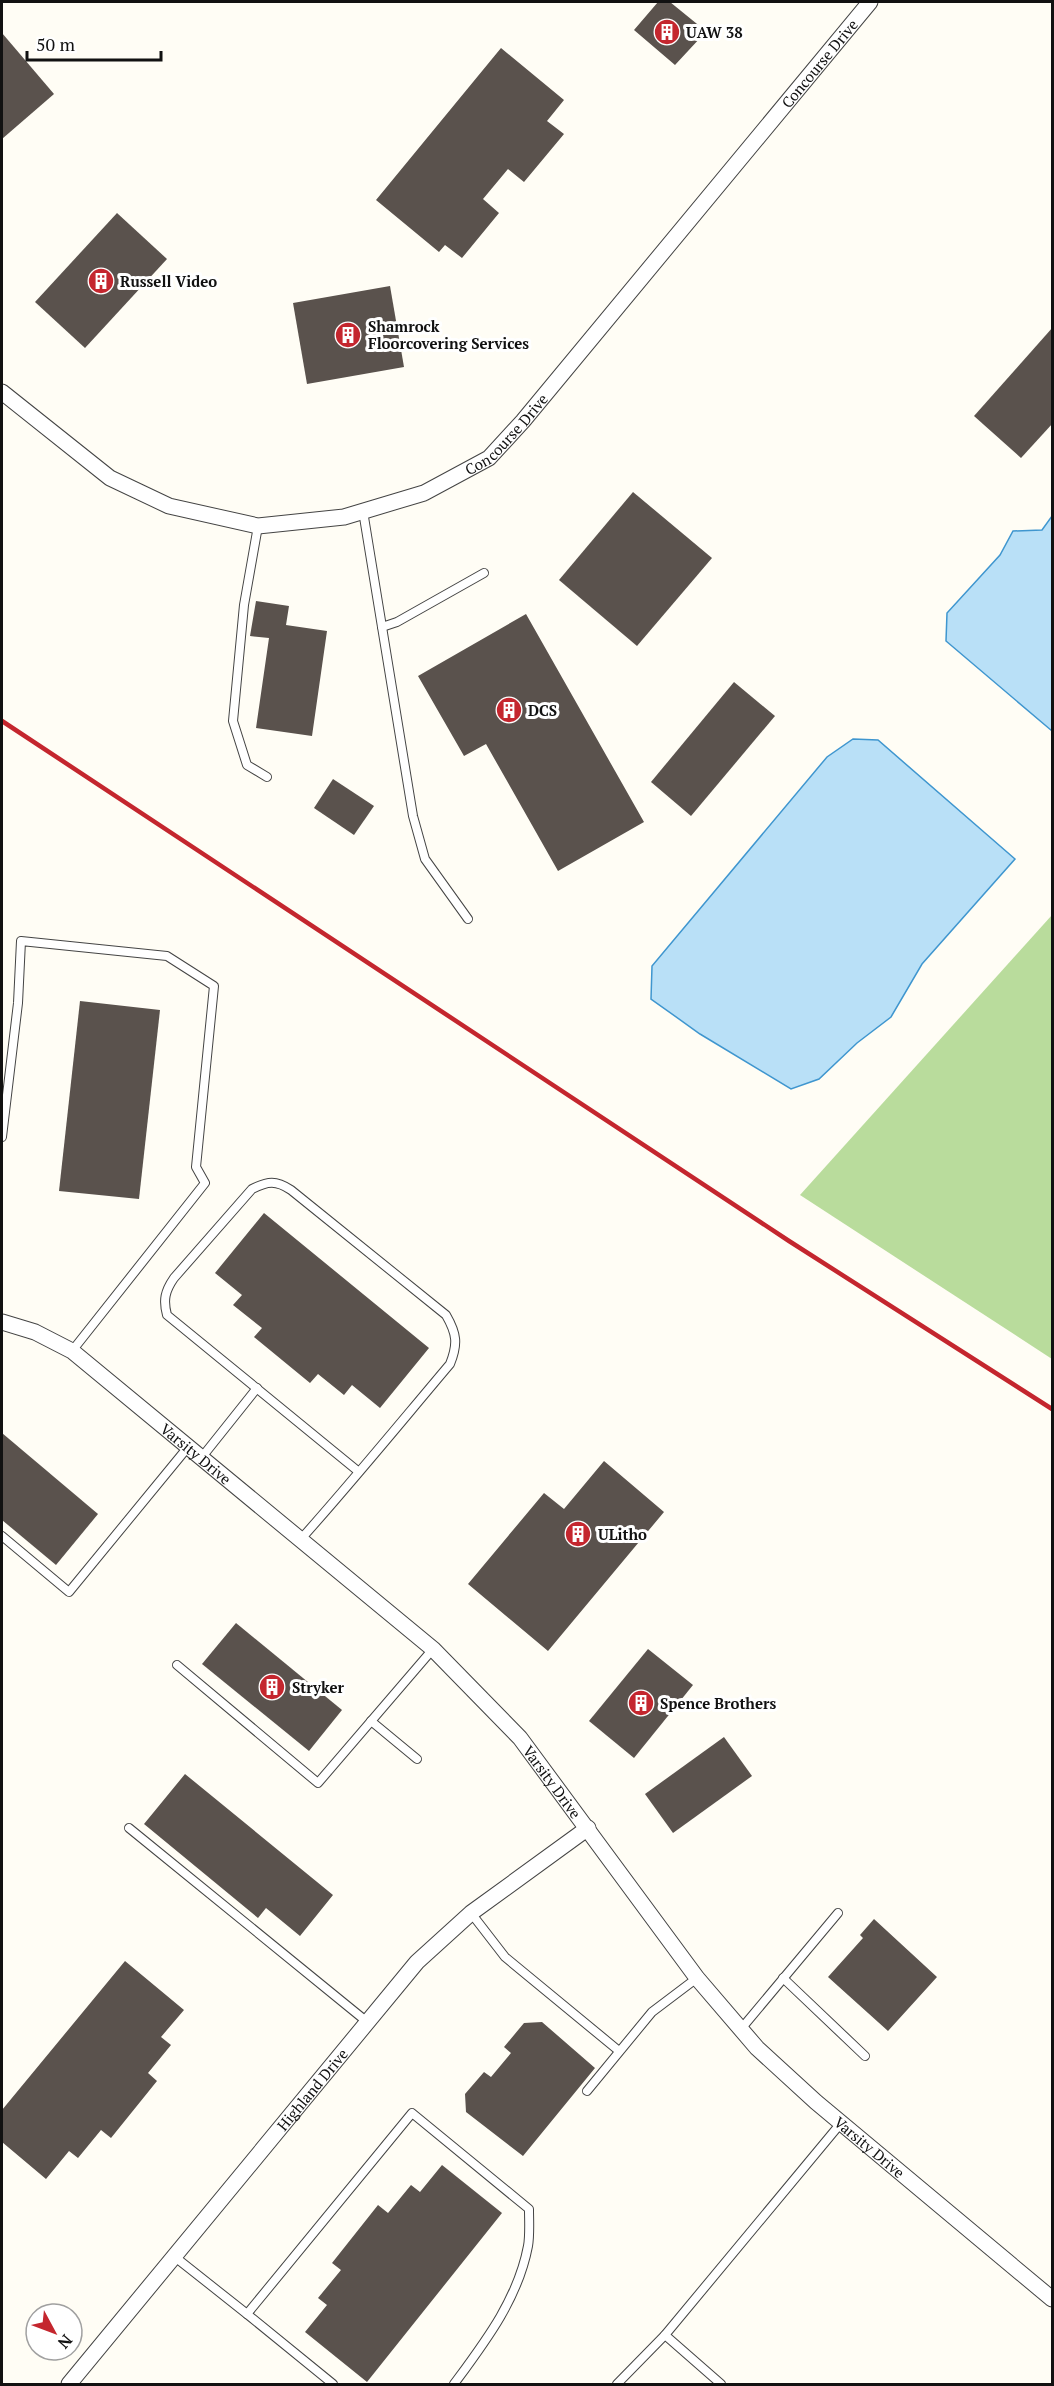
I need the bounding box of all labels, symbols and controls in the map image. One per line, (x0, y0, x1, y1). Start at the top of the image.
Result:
street label: Concourse Drive (777, 15, 862, 112)
building icon: UAW 38 (652, 17, 682, 47)
place label: UAW 38 (686, 22, 743, 42)
scale bar (27, 24, 160, 62)
text: 50 m (36, 32, 76, 56)
building icon: Russell Video (86, 266, 116, 296)
place label: Russell Video (120, 271, 217, 291)
place label: Shamrock Floorcovering Services (368, 316, 529, 353)
building icon: Shamrock Floorcovering Services (333, 320, 363, 350)
street label: Concourse Drive (461, 389, 552, 479)
building icon: DCS (494, 695, 524, 725)
place label: DCS (528, 700, 557, 720)
street label: Varsity Drive (157, 1418, 236, 1489)
building icon: ULitho (563, 1519, 593, 1549)
place label: ULitho (598, 1524, 647, 1544)
building icon: Stryker (257, 1672, 287, 1702)
place label: Stryker (292, 1677, 344, 1697)
building icon: Spence Brothers (626, 1688, 656, 1718)
place label: Spence Brothers (660, 1693, 776, 1713)
street label: Varsity Drive (519, 1741, 586, 1822)
street label: Highland Drive (272, 2044, 352, 2135)
street label: Varsity Drive (830, 2112, 909, 2182)
north arrow (24, 2302, 84, 2362)
text: N (53, 2330, 78, 2354)

